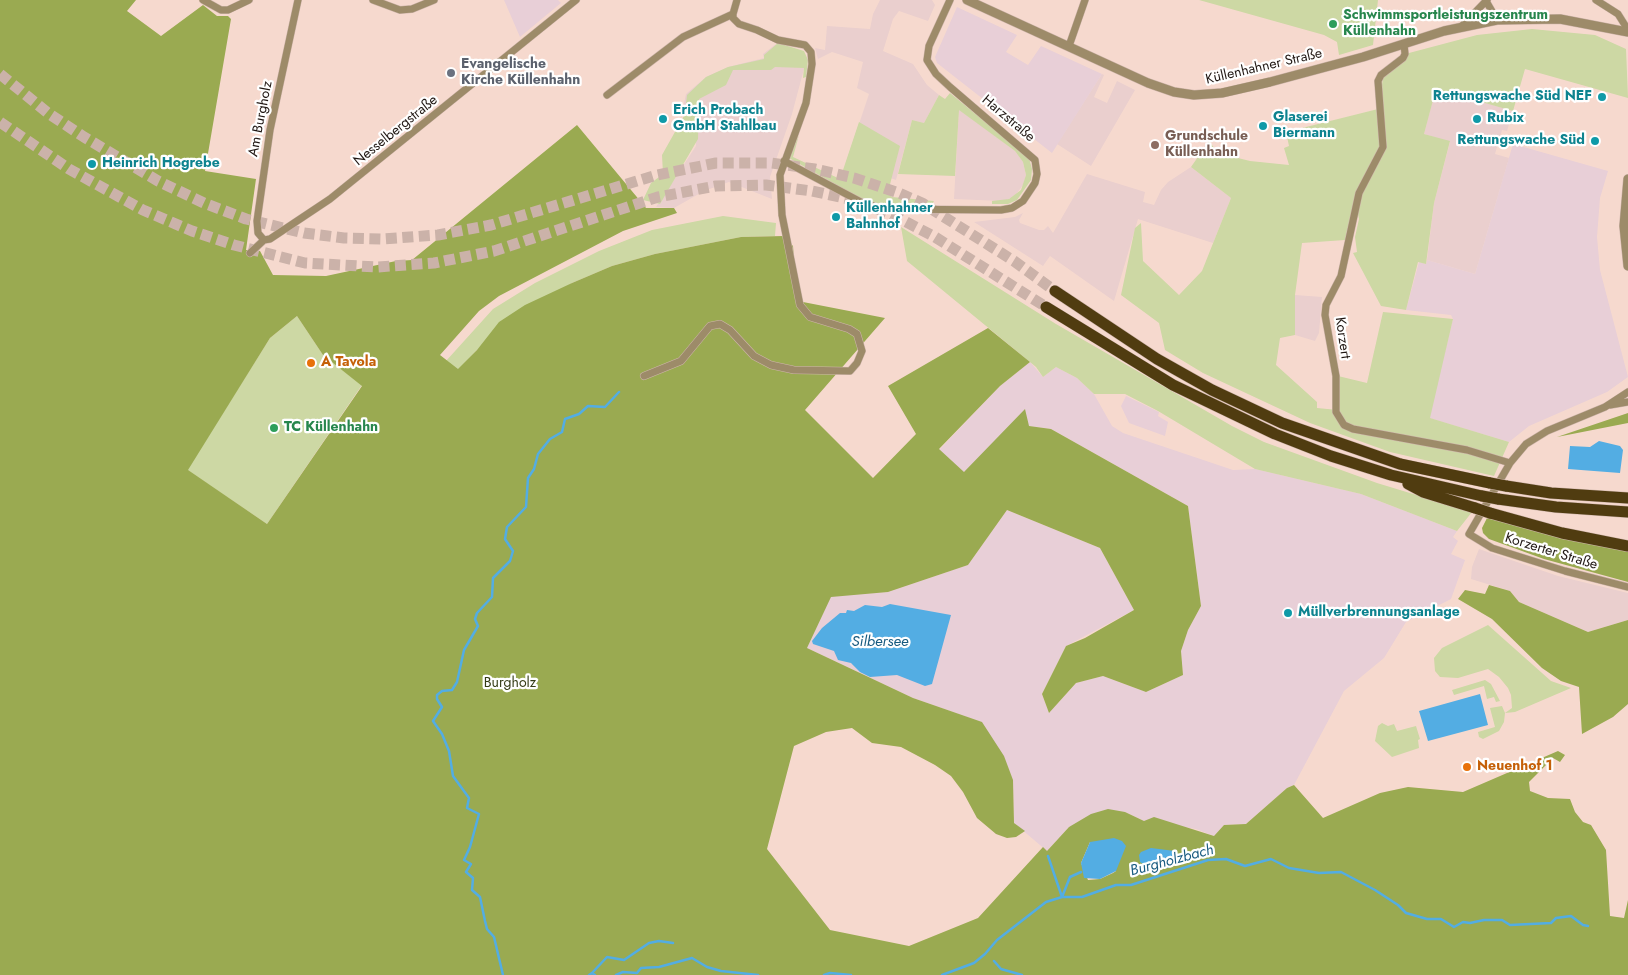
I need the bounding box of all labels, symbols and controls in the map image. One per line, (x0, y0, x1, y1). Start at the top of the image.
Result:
place label: Schwimmsportleistungszentrum Küllenhahn (1343, 8, 1548, 40)
marker: Schwimmsportleistungszentrum Küllenhahn (1327, 18, 1339, 30)
street label: Küllenhahner Straße (1204, 45, 1324, 89)
place label: Evangelische Kirche Küllenhahn (461, 57, 580, 90)
marker: Evangelische Kirche Küllenhahn (445, 67, 457, 79)
street label: Am Burgholz (245, 80, 277, 158)
place label: Rettungswache Süd NEF (1433, 89, 1592, 105)
marker: Rettungswache Süd NEF (1596, 91, 1608, 103)
street label: Nesselbergstraße (351, 92, 441, 170)
street label: Harzstraße (978, 92, 1038, 146)
place label: Erich Probach GmbH Stahlbau (673, 103, 776, 136)
place label: Glaserei Biermann (1273, 110, 1335, 142)
place label: Rubix (1487, 111, 1524, 127)
marker: Erich Probach GmbH Stahlbau (657, 113, 669, 125)
marker: Rubix (1471, 113, 1483, 125)
marker: Glaserei Biermann (1257, 120, 1269, 132)
place label: Grundschule Küllenhahn (1165, 129, 1248, 162)
place label: Rettungswache Süd (1457, 133, 1585, 149)
marker: Rettungswache Süd (1589, 135, 1601, 147)
marker: Grundschule Küllenhahn (1149, 139, 1161, 151)
place label: Heinrich Hogrebe (102, 156, 220, 172)
marker: Heinrich Hogrebe (86, 158, 98, 170)
place label: Küllenhahner Bahnhof (846, 201, 933, 233)
marker: Küllenhahner Bahnhof (830, 211, 842, 223)
street label: Korzert (1331, 316, 1353, 360)
place label: A Tavola (321, 355, 376, 371)
marker: A Tavola (305, 357, 317, 369)
place label: TC Küllenhahn (284, 420, 378, 436)
marker: TC Küllenhahn (268, 422, 280, 434)
street label: Korzerter Straße (1503, 530, 1599, 574)
place label: Müllverbrennungsanlage (1298, 605, 1460, 621)
marker: Müllverbrennungsanlage (1282, 607, 1294, 619)
water label: Silbersee (852, 633, 908, 651)
park label: Burgholz (484, 676, 536, 692)
place label: Neuenhof 1 (1477, 759, 1553, 775)
marker: Neuenhof 1 (1461, 761, 1473, 773)
water label: Burgholzbach (1128, 841, 1216, 881)

